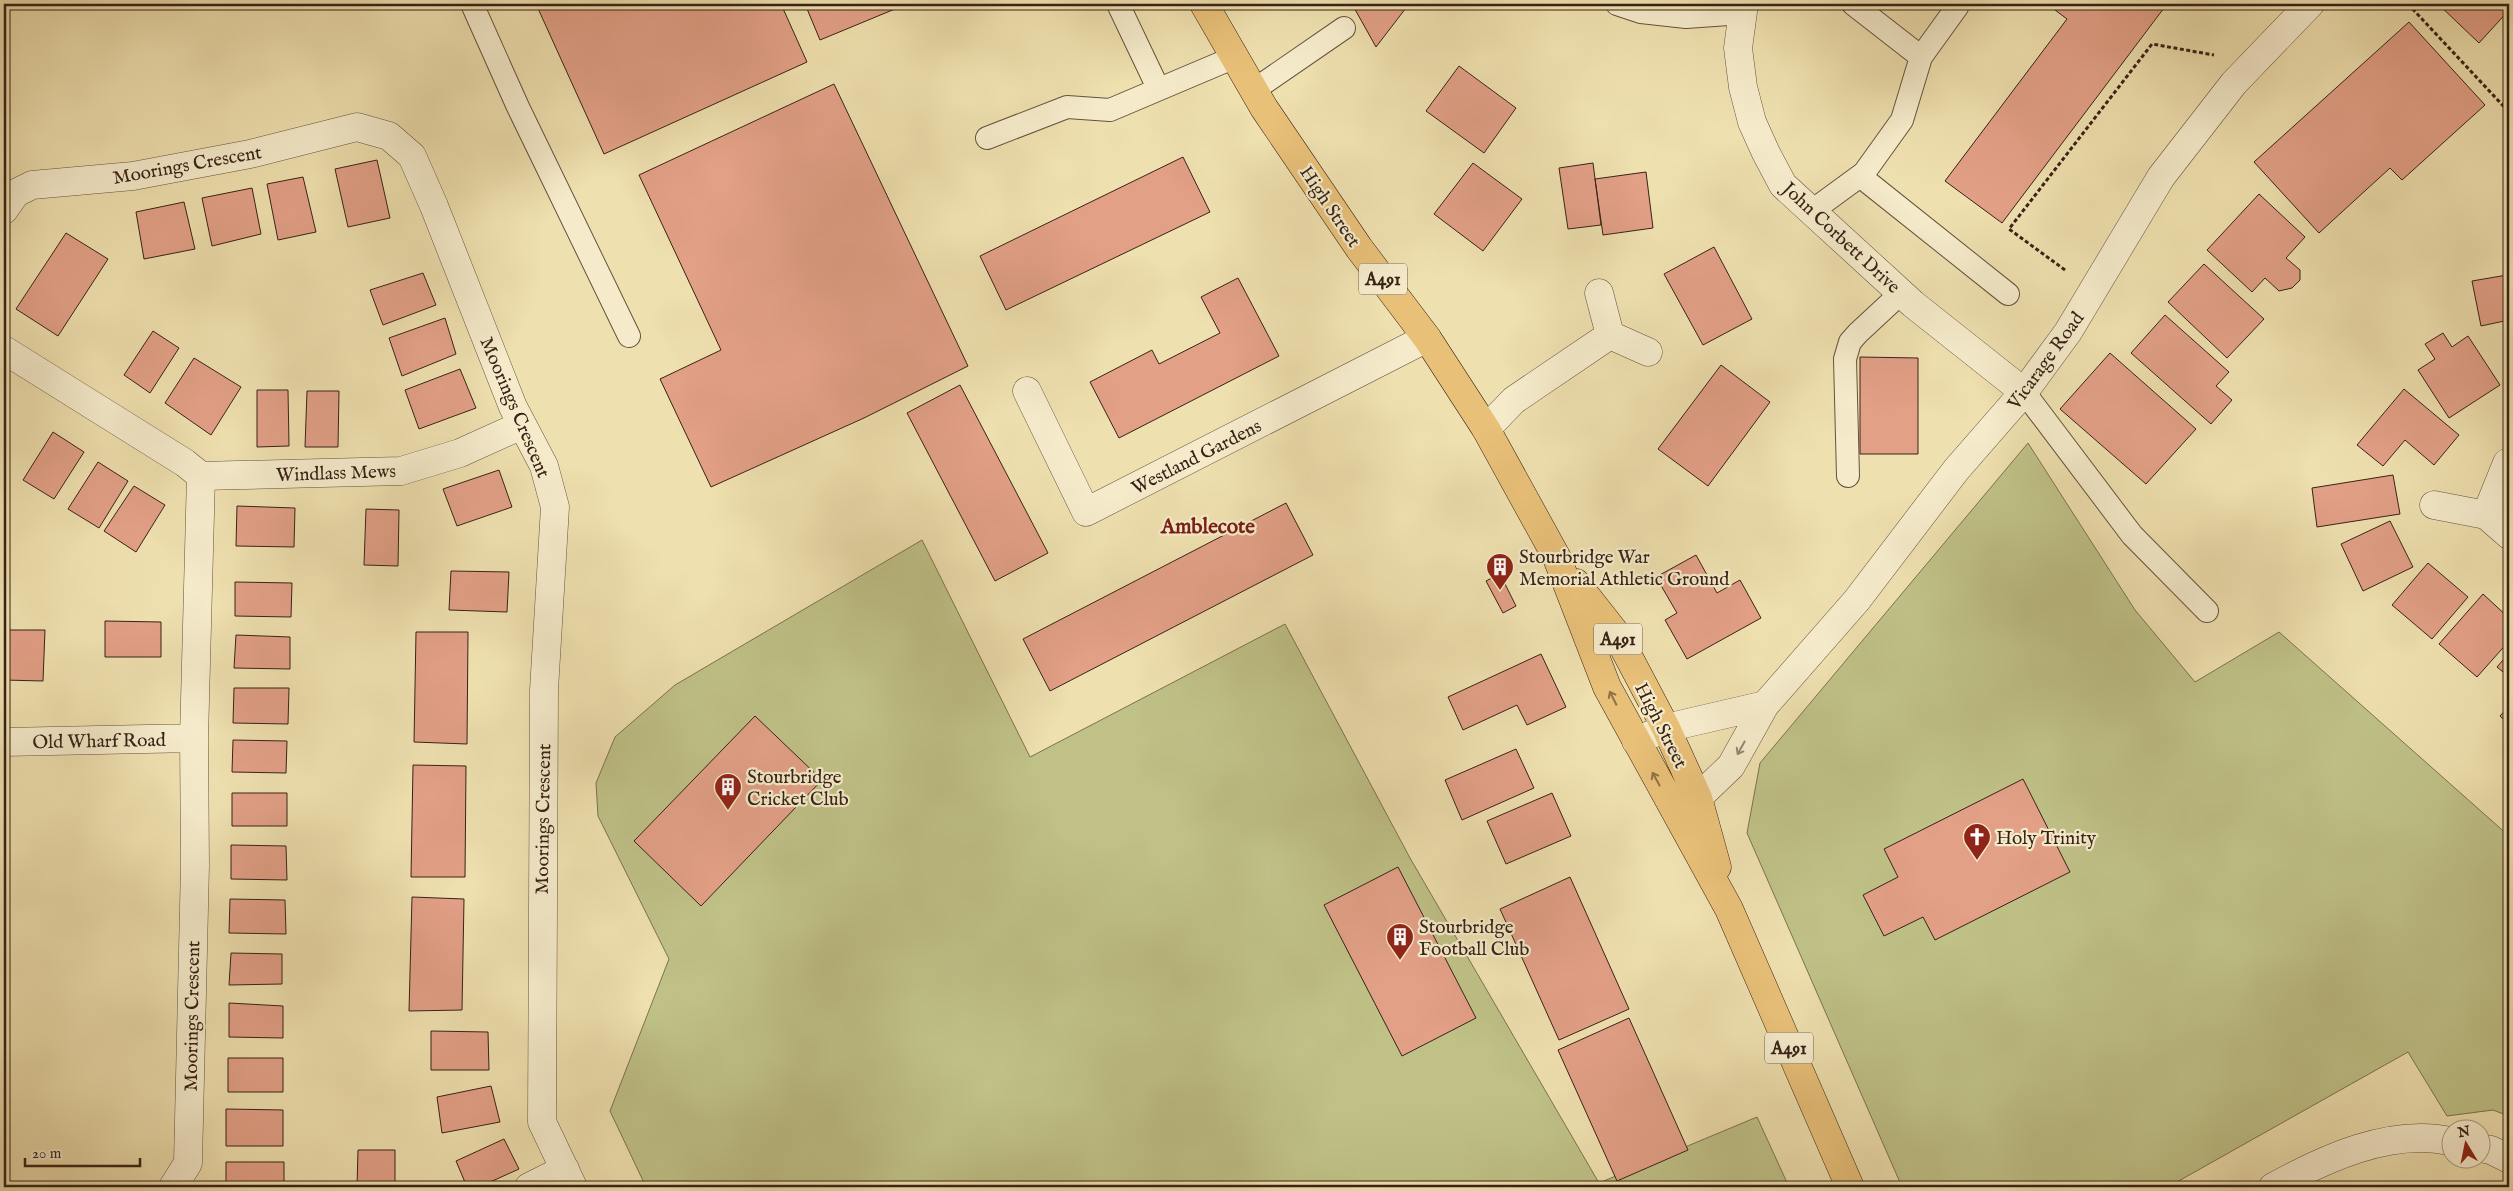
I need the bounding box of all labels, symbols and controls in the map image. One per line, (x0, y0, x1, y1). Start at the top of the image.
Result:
street label: Moorings Crescent (111, 141, 264, 191)
street label: High Street (1293, 162, 1366, 253)
street label: John Corbett Drive (1775, 176, 1905, 300)
road number: A491 (1359, 264, 1407, 294)
street label: Vicarage Road (2002, 307, 2091, 416)
street label: Moorings Crescent (474, 334, 555, 482)
street label: Westland Gardens (1128, 415, 1266, 501)
street label: Windlass Mews (276, 460, 396, 488)
district label: Amblecote (1160, 514, 1255, 541)
place label: Stourbridge War Memorial Athletic Ground (1519, 546, 1730, 592)
building icon: Stourbridge War Memorial Athletic Ground (1485, 552, 1515, 591)
road number: A491 (1594, 624, 1642, 654)
street label: High Street (1628, 679, 1692, 773)
one-way arrow (1608, 691, 1617, 706)
street label: Old Wharf Road (32, 729, 167, 755)
one-way arrow (1736, 740, 1745, 755)
street label: Moorings Crescent (531, 743, 557, 895)
place label: Stourbridge Cricket Club (747, 766, 849, 812)
building icon: Stourbridge Cricket Club (713, 772, 743, 811)
one-way arrow (1651, 772, 1661, 787)
church icon: Holy Trinity (1962, 822, 1992, 861)
place label: Holy Trinity (1996, 827, 2097, 851)
place label: Stourbridge Football Club (1419, 916, 1530, 962)
building icon: Stourbridge Football Club (1385, 922, 1415, 961)
street label: Moorings Crescent (180, 940, 206, 1092)
road number: A491 (1765, 1032, 1813, 1064)
north arrow (2440, 1118, 2490, 1168)
text: N (2455, 1122, 2471, 1142)
scale bar (25, 1136, 140, 1168)
text: 20 m (32, 1144, 62, 1163)

